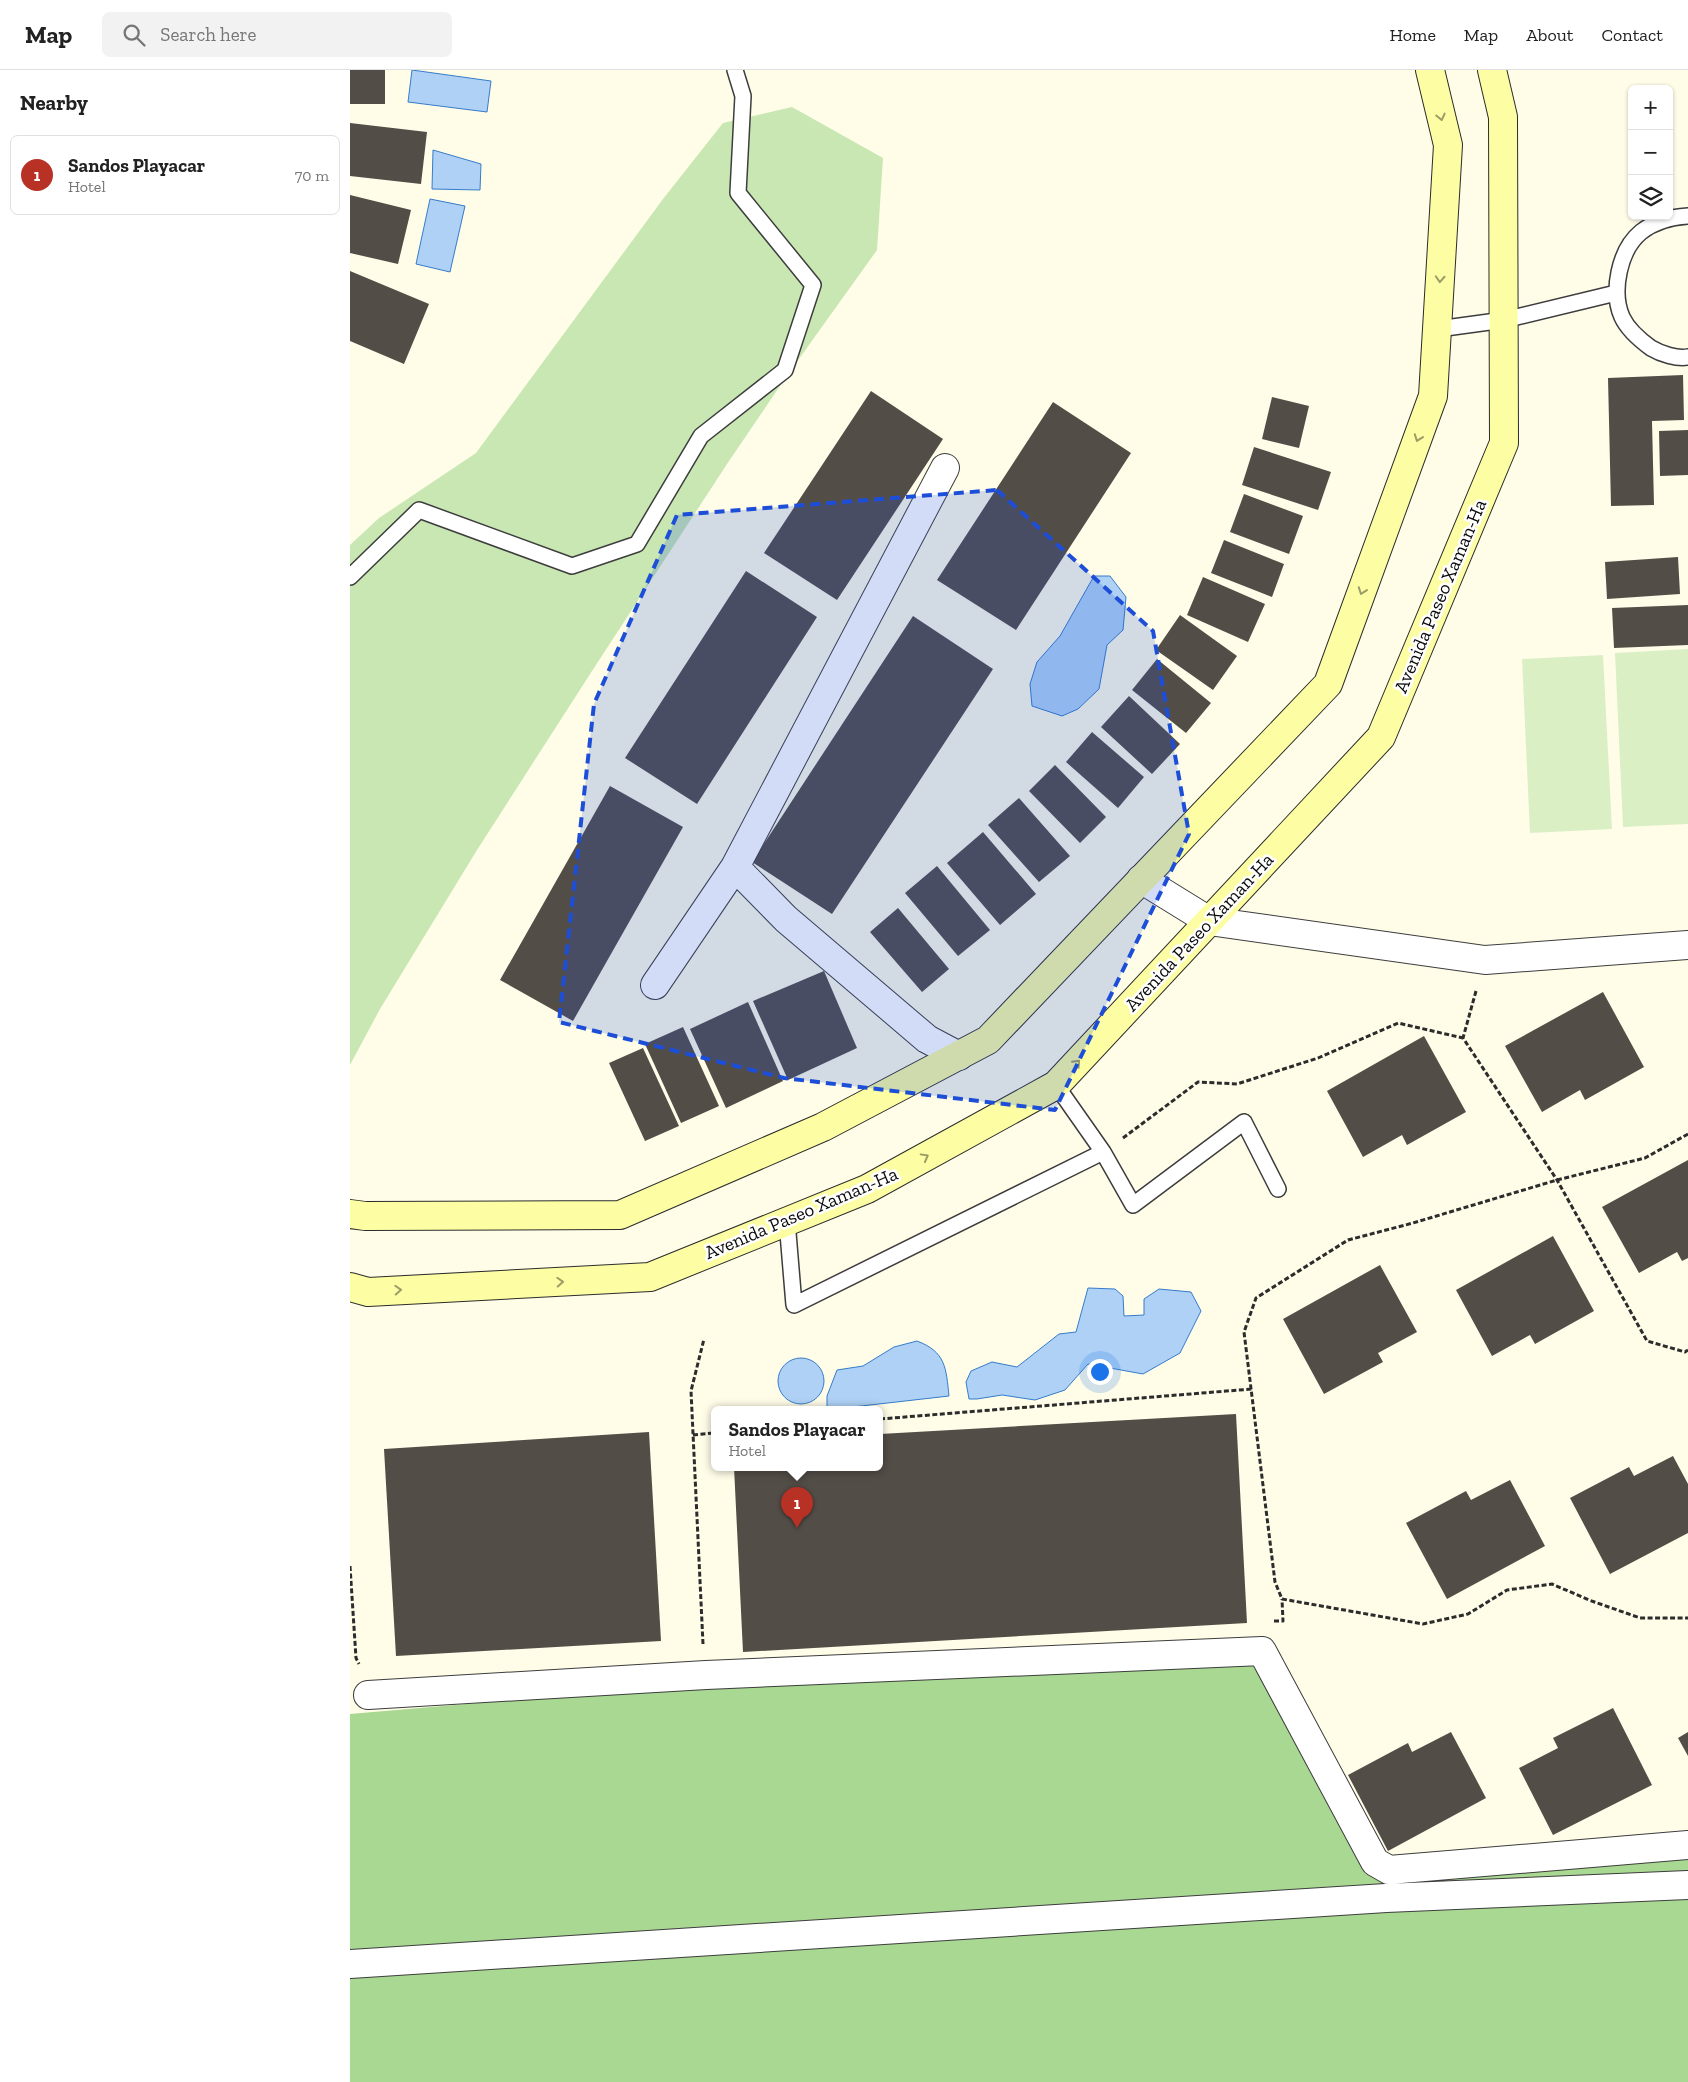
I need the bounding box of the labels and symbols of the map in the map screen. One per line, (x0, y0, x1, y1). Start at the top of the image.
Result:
one-way arrow (1435, 113, 1446, 122)
one-way arrow (1435, 275, 1446, 283)
one-way arrow (1414, 434, 1424, 442)
street label: Avenida Paseo Xaman-Ha (1389, 496, 1491, 696)
one-way arrow (1358, 586, 1368, 595)
street label: Avenida Paseo Xaman-Ha (1120, 848, 1278, 1016)
one-way arrow (1071, 1059, 1080, 1068)
one-way arrow (920, 1153, 929, 1163)
street label: Avenida Paseo Xaman-Ha (701, 1162, 901, 1264)
one-way arrow (557, 1276, 565, 1287)
one-way arrow (394, 1285, 402, 1296)
your location (1087, 1359, 1113, 1385)
pin: 1 (781, 1487, 813, 1528)

